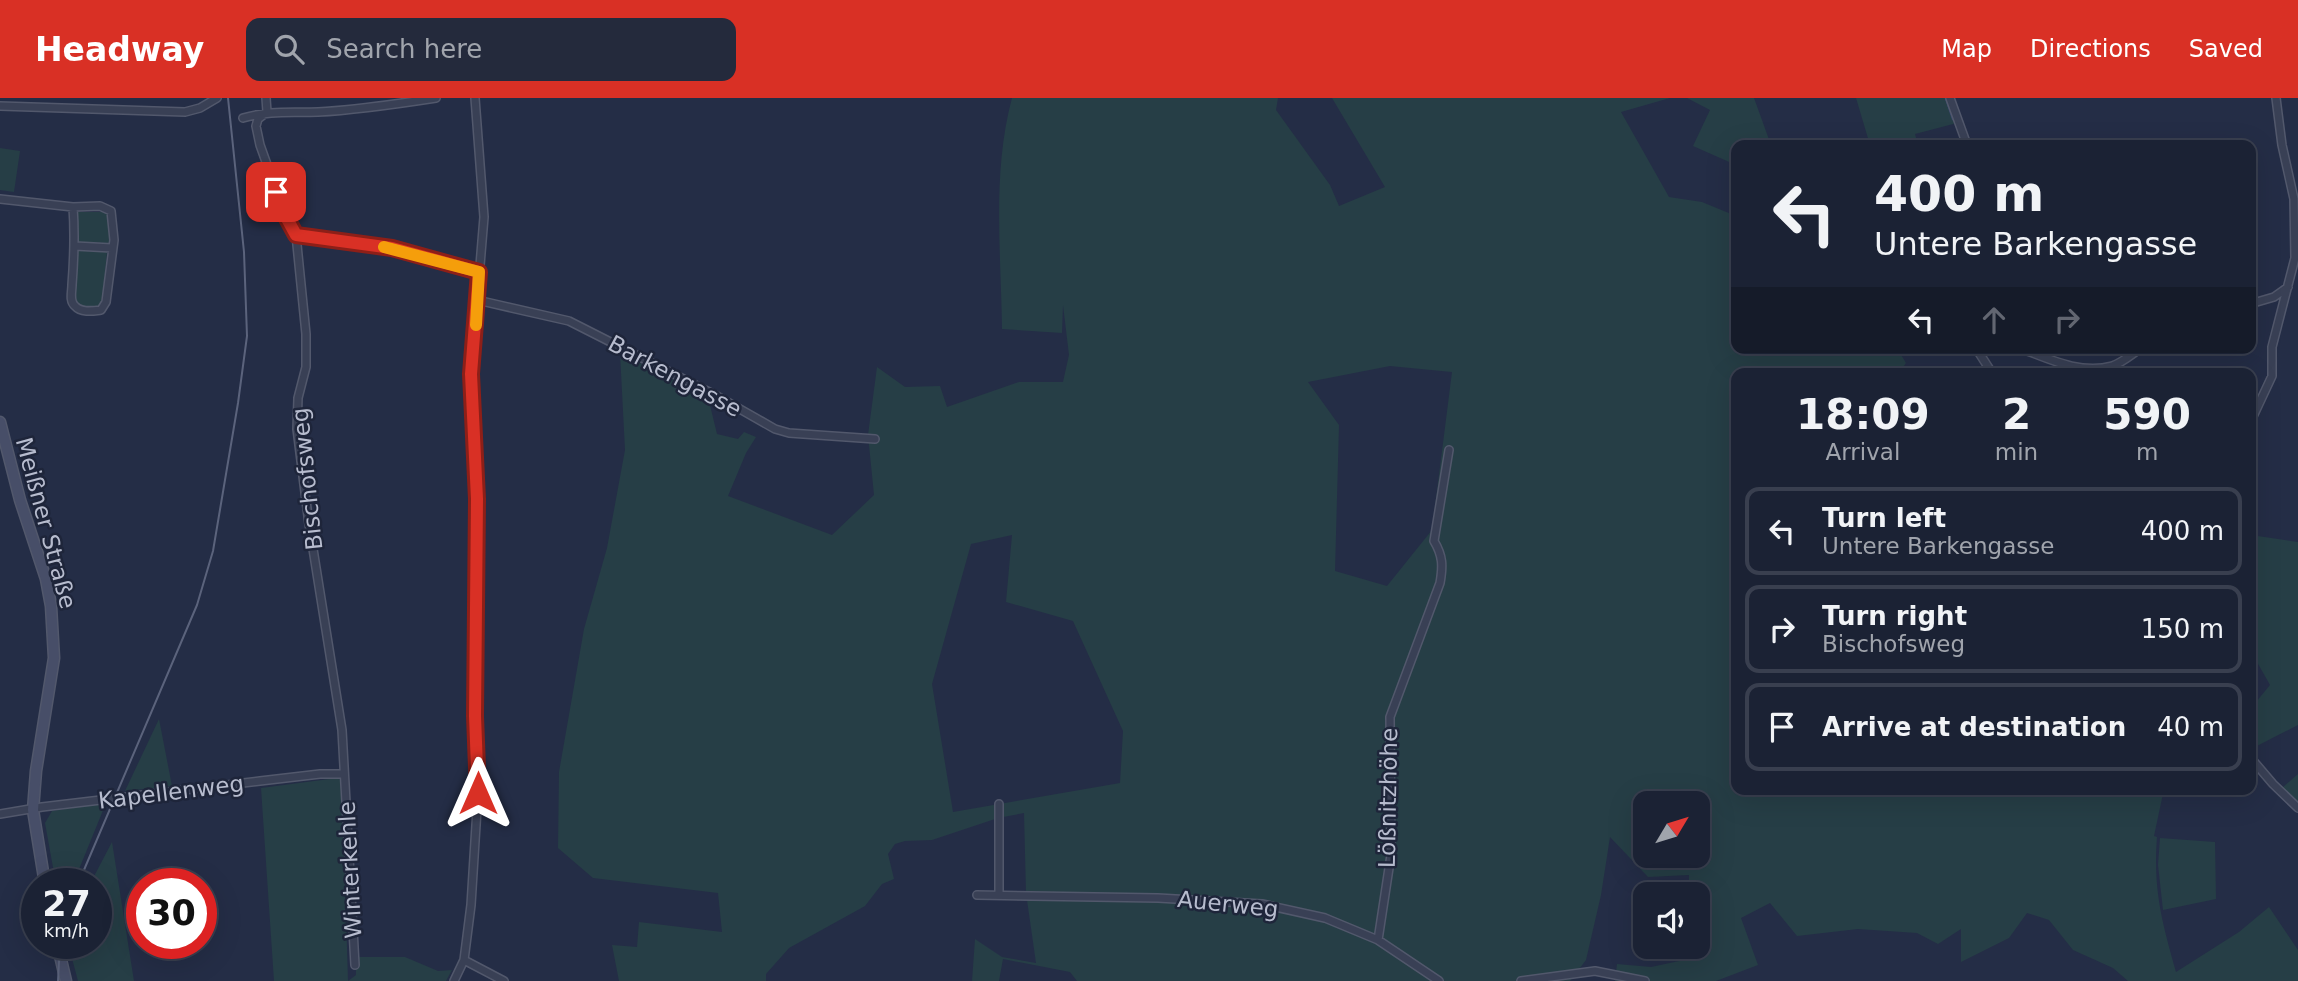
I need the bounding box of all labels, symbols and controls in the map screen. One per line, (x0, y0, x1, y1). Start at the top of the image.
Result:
search box (246, 18, 736, 81)
text: Headway (35, 30, 204, 69)
icon: search (270, 30, 308, 68)
text: Search here (326, 34, 482, 64)
text: Map (1941, 35, 1992, 63)
text: Directions (2030, 35, 2151, 63)
text: Saved (2189, 35, 2263, 63)
pin (246, 162, 306, 222)
text: 400 m (1874, 166, 2044, 223)
icon: left (1759, 168, 1850, 259)
icon: arrive (257, 173, 295, 211)
text: Untere Barkengasse (1874, 225, 2197, 263)
icon: left (1902, 301, 1940, 339)
icon: ahead (1975, 301, 2013, 339)
icon: right (2048, 301, 2086, 339)
street label: Barkengasse (604, 330, 746, 422)
text: 18:09 (1796, 390, 1930, 439)
text: 2 (2002, 390, 2031, 439)
text: 590 (2103, 390, 2191, 439)
street label: Bischofsweg (287, 406, 327, 552)
street label: Meißner Straße (11, 435, 81, 611)
text: Arrival (1826, 439, 1900, 465)
text: min (1995, 439, 2038, 465)
text: m (2136, 439, 2158, 465)
text: Turn left (1822, 503, 1946, 533)
icon: left (1763, 512, 1801, 550)
text: 400 m (2141, 516, 2224, 546)
text: Untere Barkengasse (1822, 533, 2054, 559)
text: Turn right (1822, 601, 1967, 631)
icon: right (1763, 610, 1801, 648)
text: 150 m (2141, 614, 2224, 644)
text: Bischofsweg (1822, 631, 1965, 657)
icon: arrive (1763, 708, 1801, 746)
text: Arrive at destination (1822, 712, 2126, 742)
text: 40 m (2157, 712, 2224, 742)
street label: Lößnitzhöhe (1374, 728, 1402, 868)
position arrow (441, 756, 515, 830)
street label: Kapellenweg (97, 770, 245, 814)
north arrow (1633, 791, 1710, 868)
map controls (1633, 791, 1710, 959)
street label: Winterkehle (333, 801, 367, 939)
speed limit sign: 30 (126, 868, 217, 959)
button: sound (1633, 882, 1710, 959)
text: 27 (42, 884, 91, 924)
street label: Auerweg (1176, 886, 1280, 922)
text: km/h (44, 920, 89, 941)

